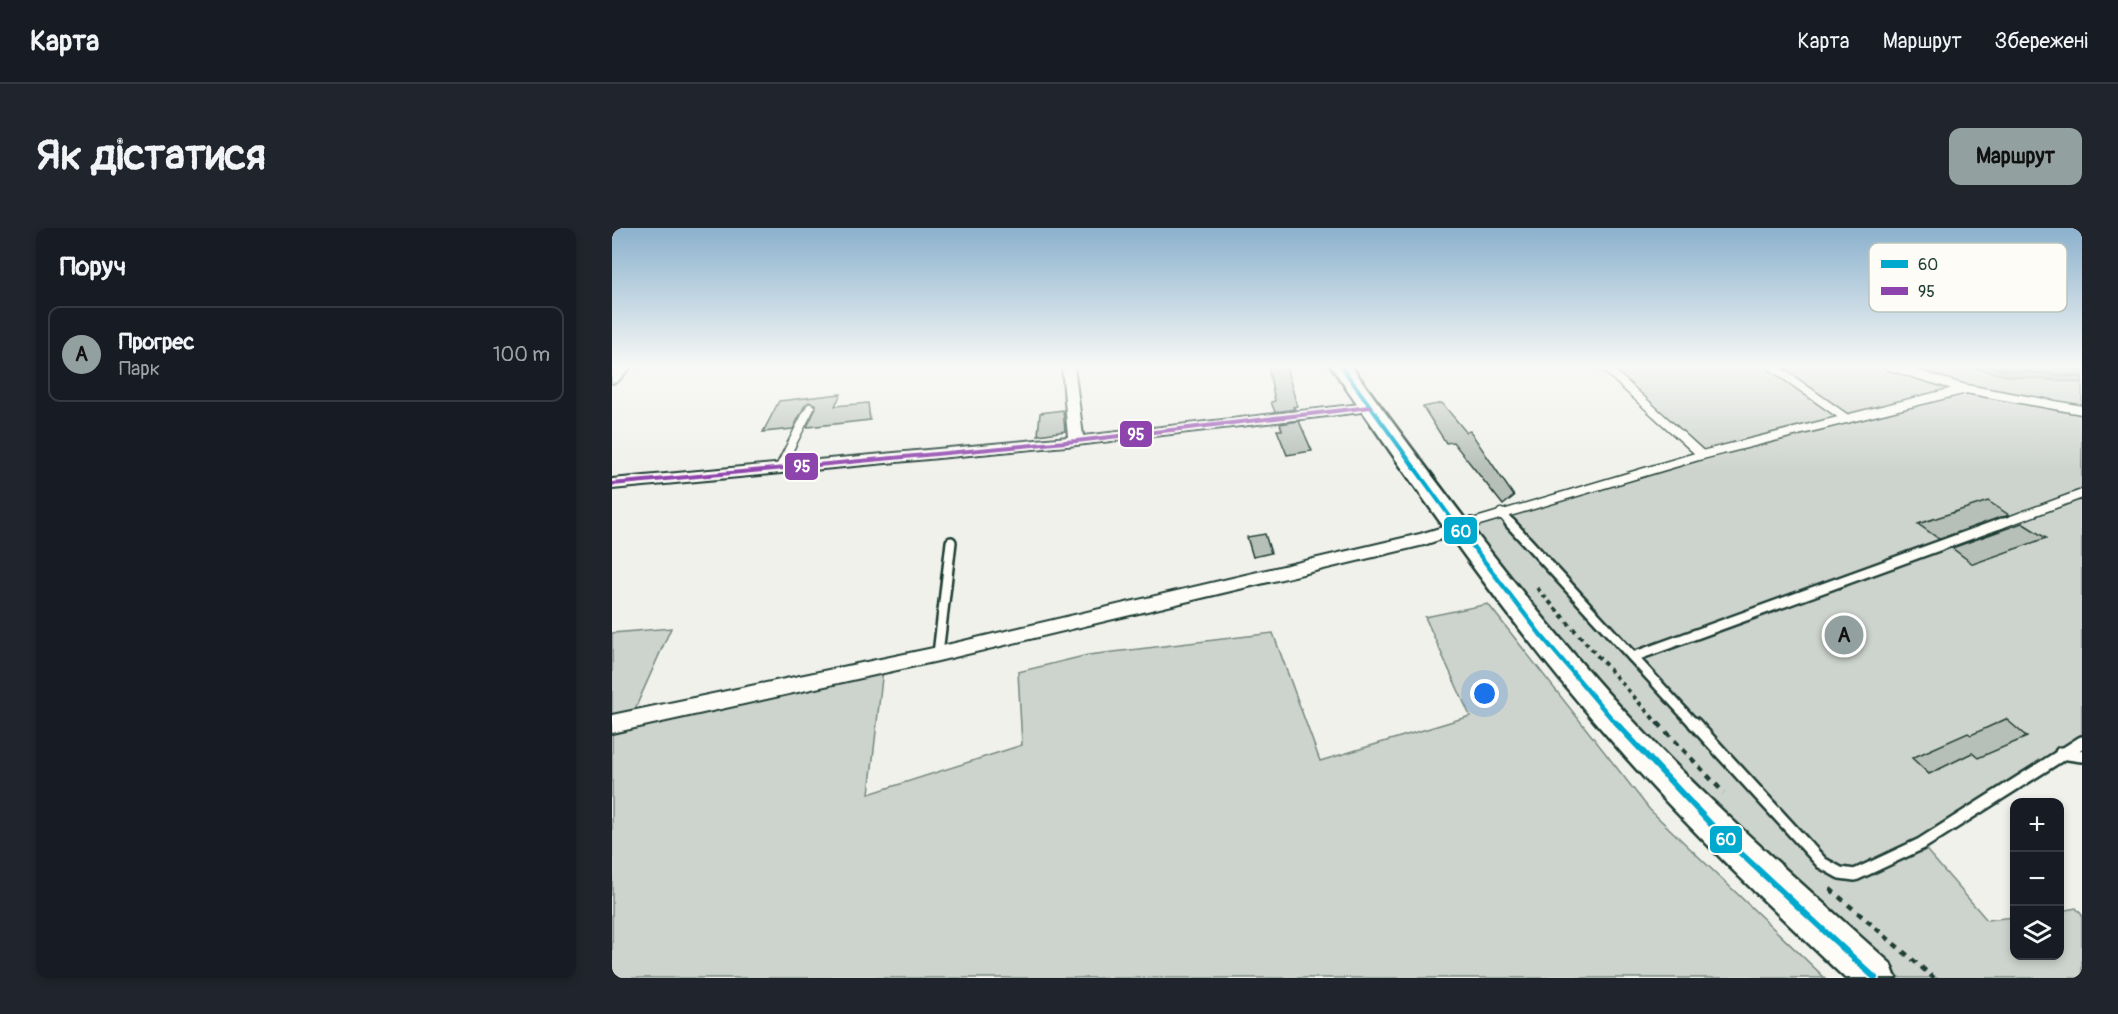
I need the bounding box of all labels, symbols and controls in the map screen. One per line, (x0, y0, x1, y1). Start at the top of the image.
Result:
text: Карта (30, 24, 99, 59)
text: Карта (1798, 28, 1850, 55)
text: Маршрут (1883, 28, 1962, 55)
text: Збережені (1995, 28, 2088, 55)
button: Маршрут (1949, 128, 2082, 185)
text: Як дістатися (36, 130, 266, 182)
legend (1869, 243, 2067, 312)
text: Поруч (60, 251, 126, 283)
text: 60 (1918, 255, 1938, 275)
text: 95 (1918, 282, 1935, 302)
text: Прогрес (119, 328, 194, 356)
text: A (75, 342, 88, 367)
text: 100 m (493, 342, 550, 367)
text: Парк (119, 356, 160, 381)
line badge: 95 (1119, 420, 1153, 448)
text: 95 (1128, 425, 1145, 445)
line badge: 95 (784, 452, 819, 481)
text: 95 (794, 457, 811, 477)
line badge: 60 (1443, 516, 1478, 545)
text: 60 (1451, 522, 1471, 542)
pin: A (1824, 612, 1864, 658)
your location (1470, 679, 1499, 708)
map controls (2010, 798, 2064, 960)
button: + (2010, 798, 2064, 852)
line badge: 60 (1709, 825, 1743, 854)
text: 60 (1716, 830, 1736, 850)
button: − (2010, 852, 2064, 906)
button: layers (2010, 906, 2064, 960)

